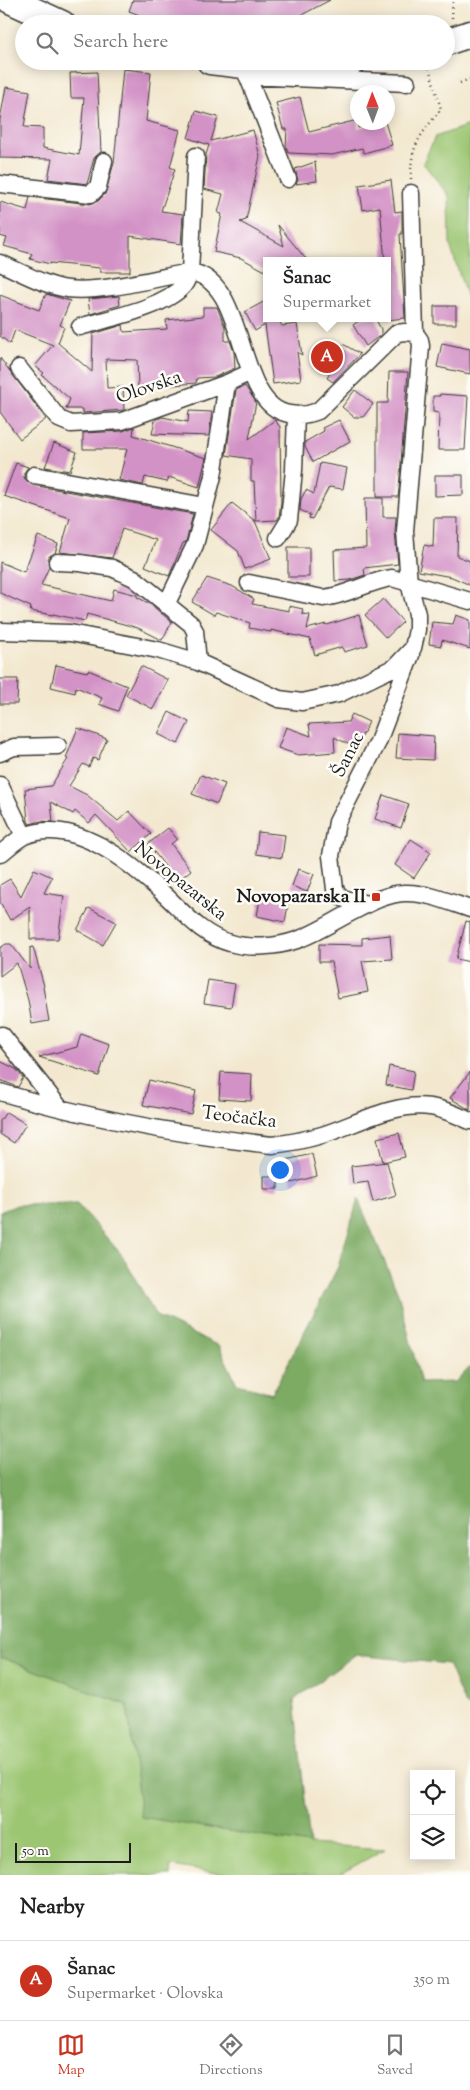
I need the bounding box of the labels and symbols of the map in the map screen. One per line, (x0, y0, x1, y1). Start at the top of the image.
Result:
north arrow (350, 85, 395, 130)
pin: A (311, 338, 343, 376)
street label: Olovska (113, 364, 186, 412)
street label: Šanac (326, 727, 372, 783)
street label: Novopazarska (128, 836, 233, 928)
place label: Novopazarska II (236, 884, 367, 911)
marker: Novopazarska II (370, 891, 382, 903)
street label: Teočačka (200, 1100, 278, 1136)
your location (267, 1157, 293, 1183)
scale bar (15, 1840, 131, 1863)

